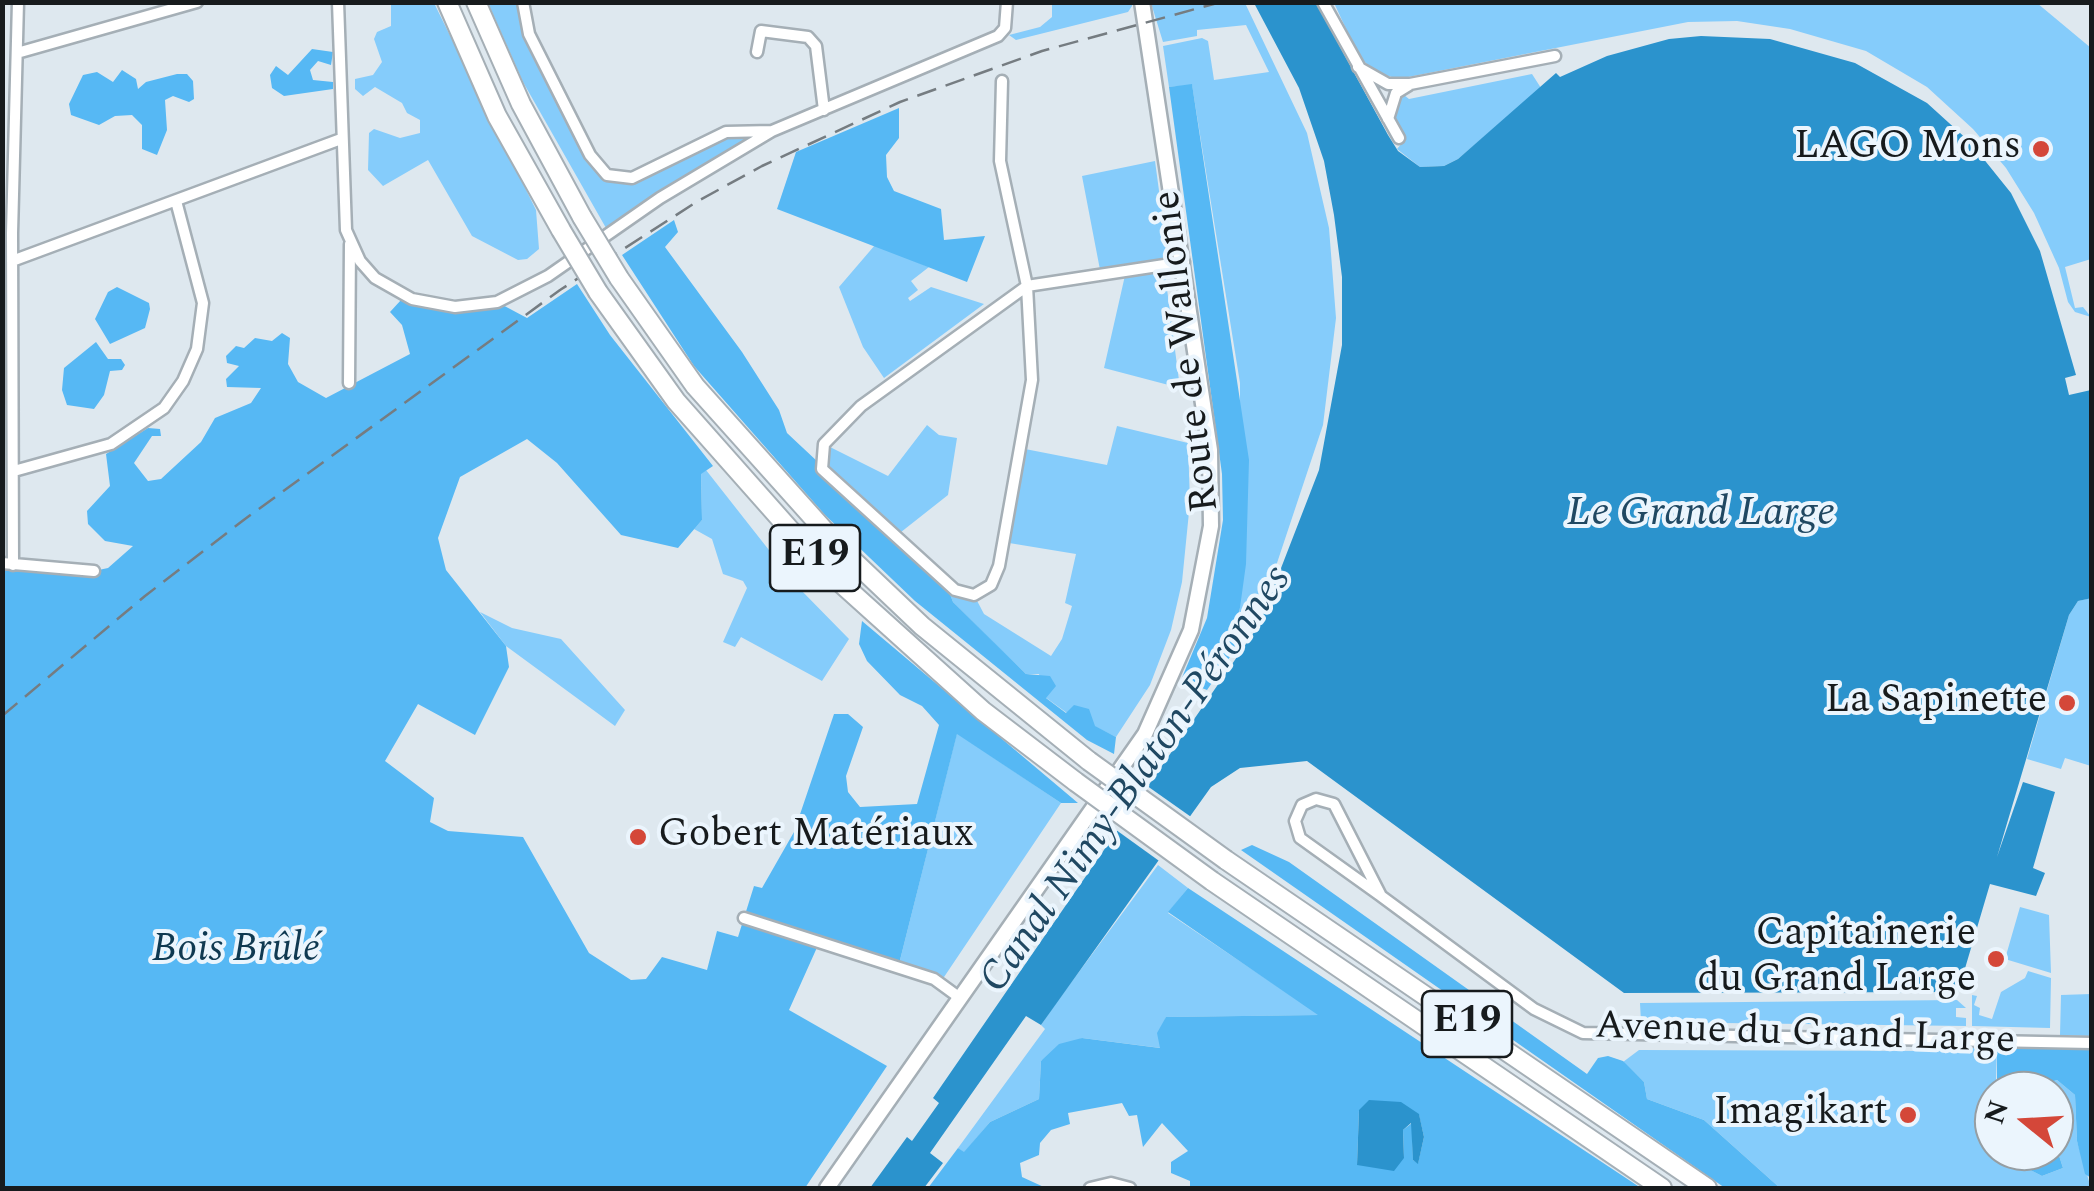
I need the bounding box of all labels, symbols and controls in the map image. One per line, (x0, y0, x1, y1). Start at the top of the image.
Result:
place label: LAGO Mons (1794, 125, 2021, 173)
marker: LAGO Mons (2030, 138, 2052, 160)
street label: Route de Wallonie (1145, 187, 1233, 515)
water label: Le Grand Large (1567, 491, 1835, 541)
road number: E19 (770, 525, 860, 591)
water label: Canal Nimy-Blaton-Péronnes (971, 558, 1305, 1004)
place label: La Sapinette (1825, 679, 2047, 727)
marker: La Sapinette (2056, 692, 2078, 714)
place label: Gobert Matériaux (658, 813, 974, 861)
marker: Gobert Matériaux (627, 826, 649, 848)
place label: Capitainerie du Grand Large (1697, 912, 1976, 1006)
park label: Bois Brûlé (152, 928, 320, 976)
marker: Capitainerie du Grand Large (1985, 948, 2007, 970)
road number: E19 (1422, 991, 1512, 1057)
street label: Avenue du Grand Large (1594, 1005, 2016, 1067)
north arrow (1974, 1071, 2074, 1171)
place label: Imagikart (1713, 1091, 1888, 1139)
text: N (1973, 1095, 2021, 1130)
marker: Imagikart (1897, 1104, 1919, 1126)

